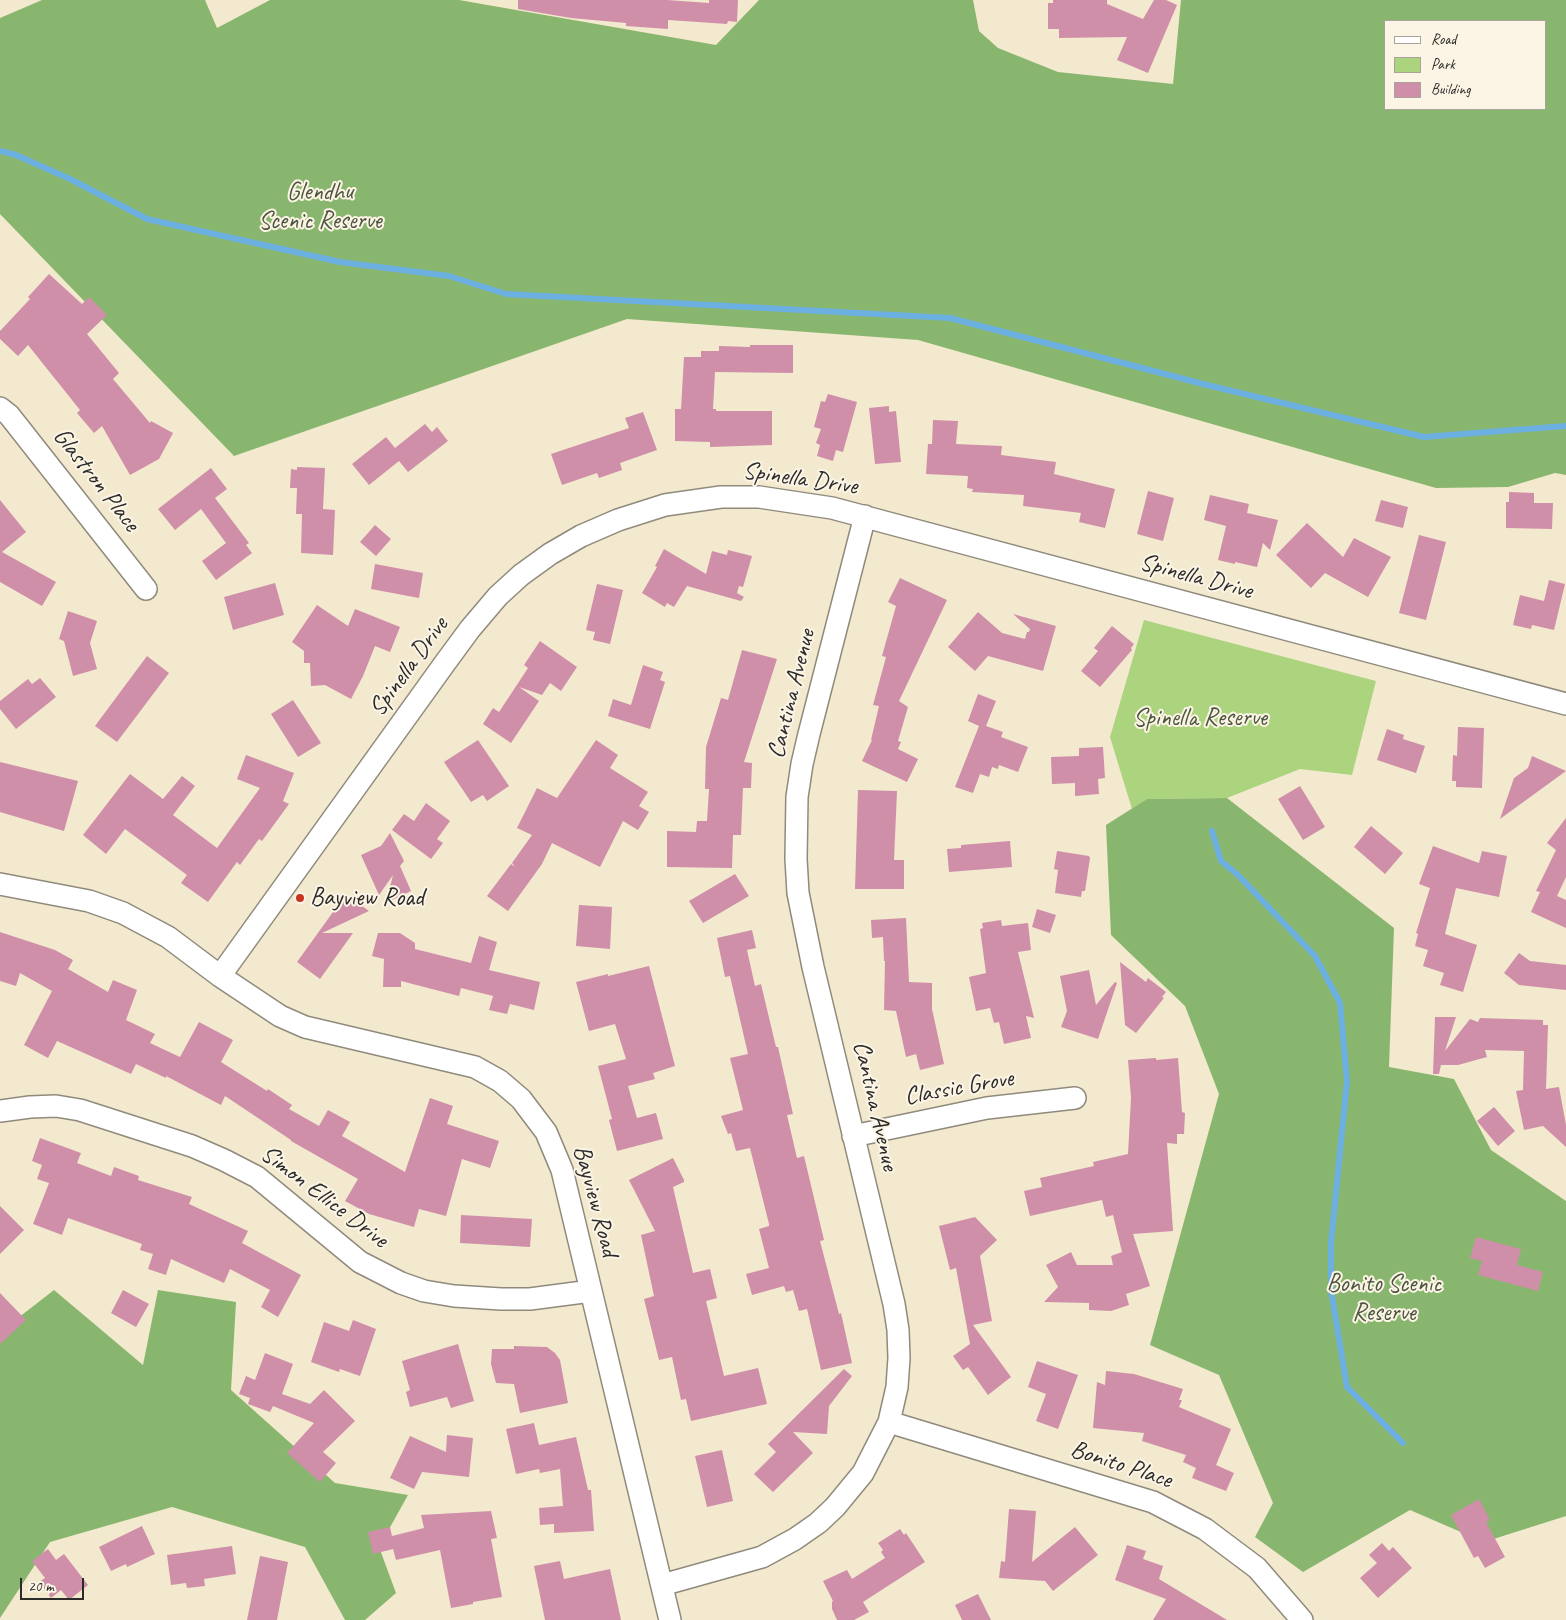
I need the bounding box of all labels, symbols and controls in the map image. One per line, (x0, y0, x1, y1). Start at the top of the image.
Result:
legend (1384, 20, 1546, 110)
text: Road (1431, 30, 1456, 49)
text: Park (1431, 55, 1455, 74)
text: Building (1431, 80, 1470, 99)
park label: Glendhu Scenic Reserve (258, 177, 382, 236)
street label: Glastron Place (46, 422, 146, 538)
street label: Spinella Drive (741, 456, 859, 502)
street label: Spinella Drive (1136, 548, 1256, 606)
street label: Spinella Drive (363, 612, 455, 722)
street label: Cantina Avenue (761, 626, 823, 762)
park label: Spinella Reserve (1133, 703, 1267, 733)
place label: Bayview Road (310, 883, 424, 913)
marker: Bayview Road (294, 892, 306, 904)
street label: Cantina Avenue (846, 1038, 904, 1174)
street label: Classic Grove (902, 1064, 1016, 1112)
street label: Simon Ellice Drive (254, 1139, 394, 1255)
street label: Bayview Road (566, 1142, 624, 1260)
park label: Bonito Scenic Reserve (1327, 1269, 1441, 1328)
street label: Bonito Place (1067, 1435, 1175, 1495)
scale bar (22, 1568, 86, 1600)
text: 20 m (28, 1577, 54, 1596)

